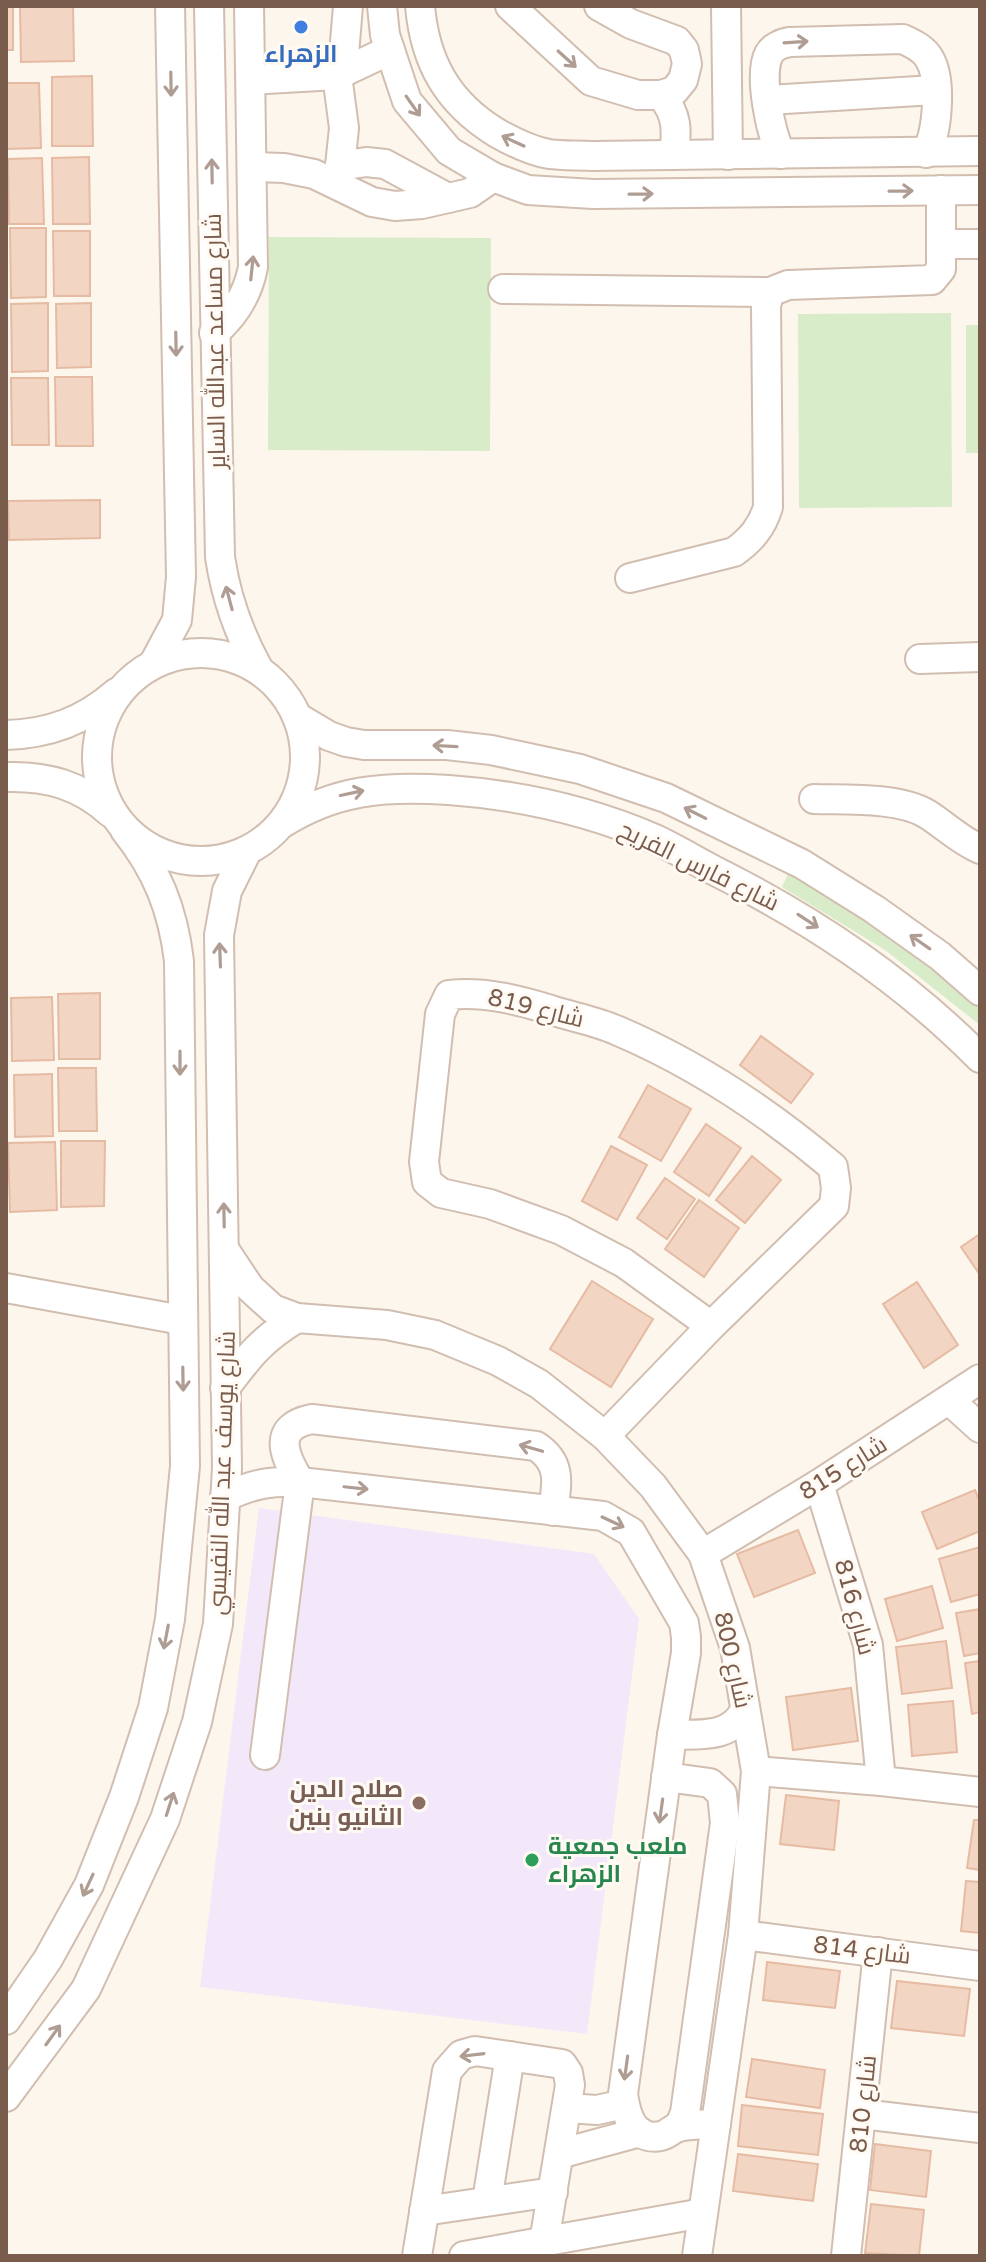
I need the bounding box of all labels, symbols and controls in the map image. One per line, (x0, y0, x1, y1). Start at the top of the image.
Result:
marker: الزهراء (292, 18, 310, 36)
one-way arrow (783, 34, 809, 49)
place label: الزهراء (264, 40, 338, 69)
one-way arrow (556, 50, 576, 68)
one-way arrow (164, 70, 179, 97)
one-way arrow (404, 95, 421, 116)
one-way arrow (501, 133, 525, 148)
one-way arrow (204, 158, 219, 185)
one-way arrow (887, 183, 914, 198)
one-way arrow (627, 186, 654, 202)
street label: شارع مساعد عبدالله الساير (197, 213, 233, 471)
one-way arrow (244, 255, 259, 282)
one-way arrow (168, 330, 184, 357)
one-way arrow (220, 585, 235, 611)
one-way arrow (432, 738, 459, 753)
one-way arrow (338, 785, 364, 800)
one-way arrow (683, 805, 707, 820)
street label: شارع فارس الفريح (613, 815, 784, 919)
one-way arrow (796, 913, 818, 930)
one-way arrow (909, 934, 931, 950)
one-way arrow (212, 942, 227, 969)
street label: شارع 819 (485, 983, 587, 1035)
one-way arrow (172, 1049, 188, 1076)
one-way arrow (216, 1202, 232, 1229)
street label: شارع يوسف عبد الله النفيسي (201, 1330, 245, 1616)
one-way arrow (175, 1365, 191, 1392)
street label: شارع 815 (794, 1430, 893, 1508)
one-way arrow (519, 1439, 544, 1454)
one-way arrow (342, 1481, 369, 1496)
one-way arrow (601, 1515, 625, 1530)
street label: شارع 816 (827, 1556, 881, 1658)
street label: شارع 800 (706, 1609, 758, 1711)
one-way arrow (158, 1624, 173, 1650)
place label: صلاح الدين الثانيو بنين (289, 1775, 403, 1832)
one-way arrow (164, 1792, 178, 1817)
marker: صلاح الدين الثانيو بنين (410, 1794, 428, 1812)
one-way arrow (653, 1797, 668, 1823)
place label: ملعب جمعية الزهراء (548, 1832, 687, 1889)
marker: ملعب جمعية الزهراء (523, 1851, 541, 1869)
one-way arrow (80, 1872, 95, 1896)
street label: شارع 814 (811, 1930, 912, 1972)
one-way arrow (44, 2025, 61, 2046)
one-way arrow (459, 2047, 485, 2062)
street label: شارع 810 (844, 2054, 884, 2154)
one-way arrow (618, 2055, 633, 2080)

